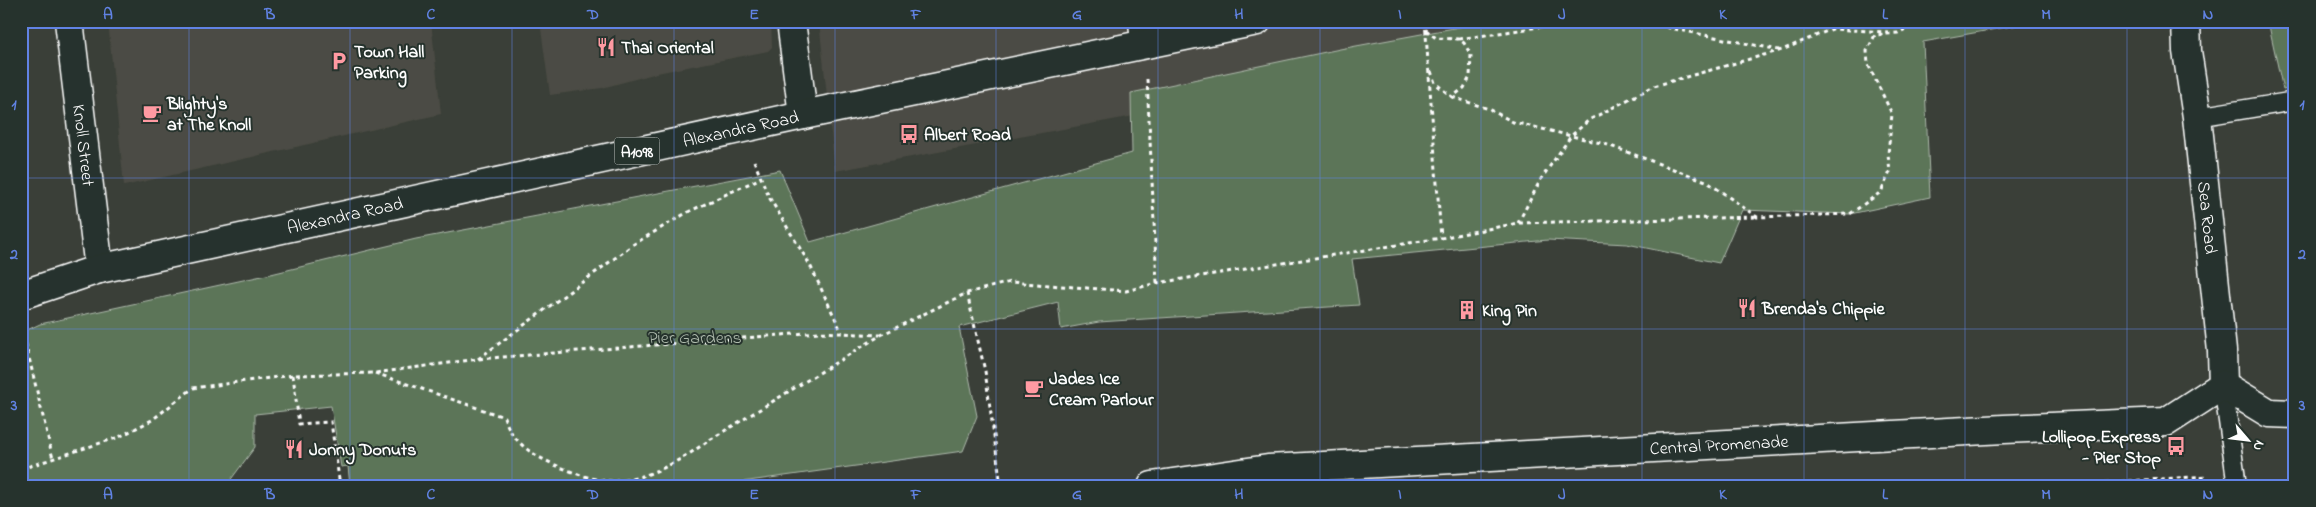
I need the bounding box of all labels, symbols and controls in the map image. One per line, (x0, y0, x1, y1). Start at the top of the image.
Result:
text: A (103, 3, 113, 27)
text: B (264, 3, 276, 27)
text: C (427, 3, 436, 27)
text: D (586, 3, 599, 27)
text: E (749, 3, 759, 27)
text: F (910, 3, 922, 27)
text: G (1072, 3, 1082, 27)
text: H (1234, 3, 1244, 27)
text: I (1398, 3, 1402, 27)
text: J (1558, 3, 1566, 27)
text: K (1719, 3, 1728, 27)
text: L (1882, 3, 1889, 27)
text: M (2041, 3, 2051, 27)
text: N (2203, 3, 2214, 27)
restaurant icon: Thai Oriental (595, 36, 617, 58)
place label: Thai Oriental (621, 36, 714, 62)
place label: Town Hall Parking (354, 40, 424, 88)
parking icon: Town Hall Parking (328, 50, 350, 72)
place label: Blighty's at The Knoll (166, 92, 251, 139)
text: 1 (11, 93, 17, 117)
text: 1 (2299, 93, 2305, 117)
cafe icon: Blighty's at The Knoll (141, 102, 163, 124)
street label: Knoll Street (64, 103, 100, 188)
street label: Alexandra Road (681, 105, 801, 156)
bus stop icon: Albert Road (898, 123, 920, 145)
place label: Albert Road (924, 123, 1012, 149)
road number: A1098 (614, 138, 660, 164)
street label: Sea Road (2189, 180, 2223, 256)
street label: Alexandra Road (285, 192, 406, 242)
text: 2 (9, 243, 18, 267)
text: 2 (2297, 243, 2306, 267)
restaurant icon: Brenda's Chippie (1736, 297, 1758, 319)
place label: Brenda's Chippie (1761, 297, 1885, 323)
building icon: King Pin (1456, 299, 1478, 321)
place label: King Pin (1482, 299, 1537, 326)
park label: Pier Gardens (648, 326, 742, 352)
place label: Jades Ice Cream Parlour (1049, 367, 1154, 414)
cafe icon: Jades Ice Cream Parlour (1023, 377, 1045, 399)
text: 3 (10, 394, 18, 418)
text: 3 (2298, 394, 2306, 418)
north arrow (2224, 414, 2274, 464)
place label: Lollipop Express - Pier Stop (2042, 425, 2161, 472)
street label: Central Promenade (1649, 430, 1790, 463)
bus stop icon: Lollipop Express - Pier Stop (2165, 435, 2187, 457)
text: N (2247, 436, 2270, 455)
restaurant icon: Jonny Donuts (283, 438, 305, 460)
place label: Jonny Donuts (309, 438, 416, 465)
text: A (103, 483, 113, 507)
text: B (264, 483, 276, 507)
text: C (427, 483, 436, 507)
text: D (586, 483, 599, 507)
text: E (749, 483, 759, 507)
text: F (910, 483, 922, 507)
text: G (1072, 483, 1082, 507)
text: H (1234, 483, 1244, 507)
text: I (1398, 483, 1402, 507)
text: J (1558, 483, 1566, 507)
text: K (1719, 483, 1728, 507)
text: L (1882, 483, 1889, 507)
text: M (2041, 483, 2051, 507)
text: N (2203, 483, 2214, 507)

